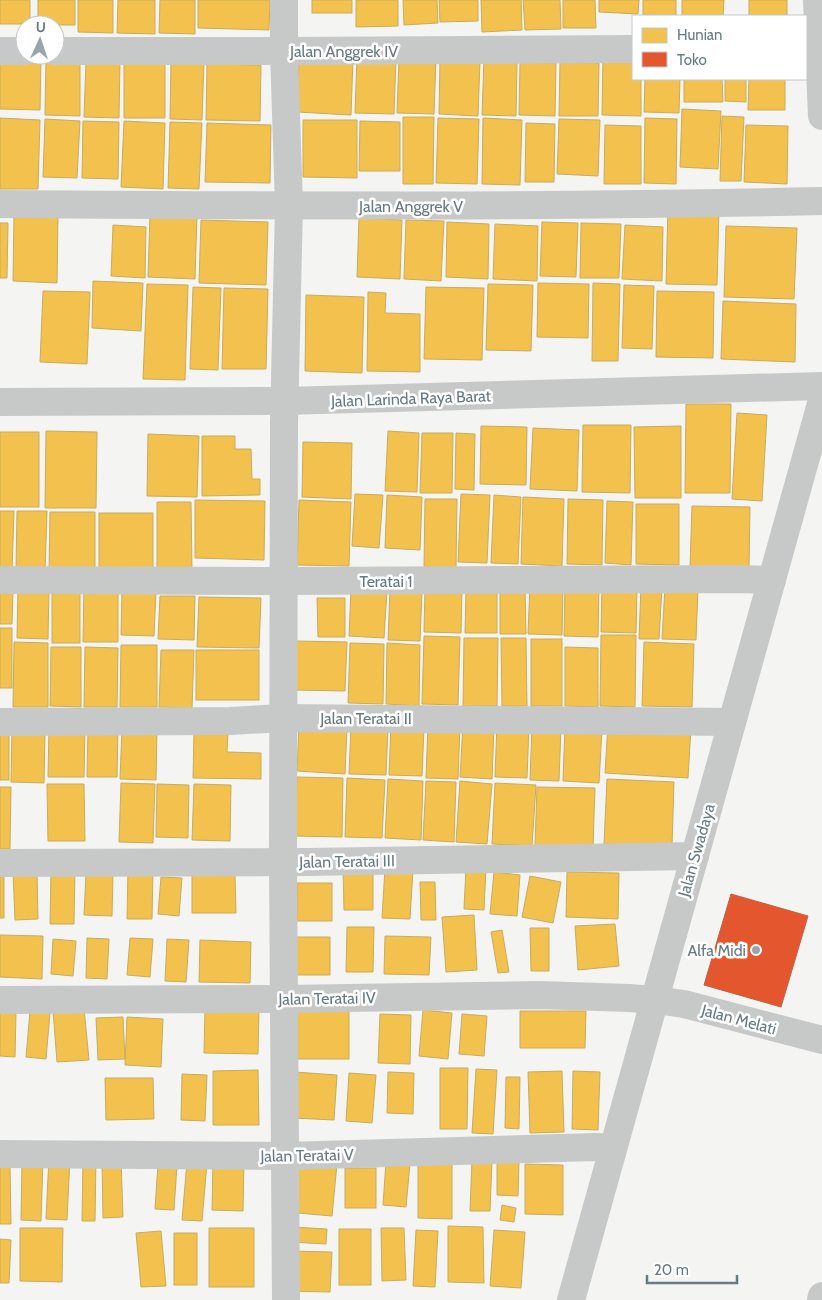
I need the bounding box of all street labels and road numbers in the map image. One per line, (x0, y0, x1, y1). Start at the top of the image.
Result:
street label: Jalan Anggrek IV (289, 42, 398, 61)
street label: Jalan Anggrek V (358, 197, 463, 216)
street label: Jalan Larinda Raya Barat (330, 386, 492, 411)
street label: Teratai 1 (359, 572, 413, 591)
street label: Jalan Teratai II (319, 709, 412, 728)
street label: Jalan Swadaya (674, 801, 719, 900)
street label: Jalan Teratai III (298, 851, 395, 872)
street label: Jalan Teratai IV (277, 988, 376, 1009)
street label: Jalan Melati (698, 1000, 778, 1039)
street label: Jalan Teratai V (259, 1145, 354, 1166)

